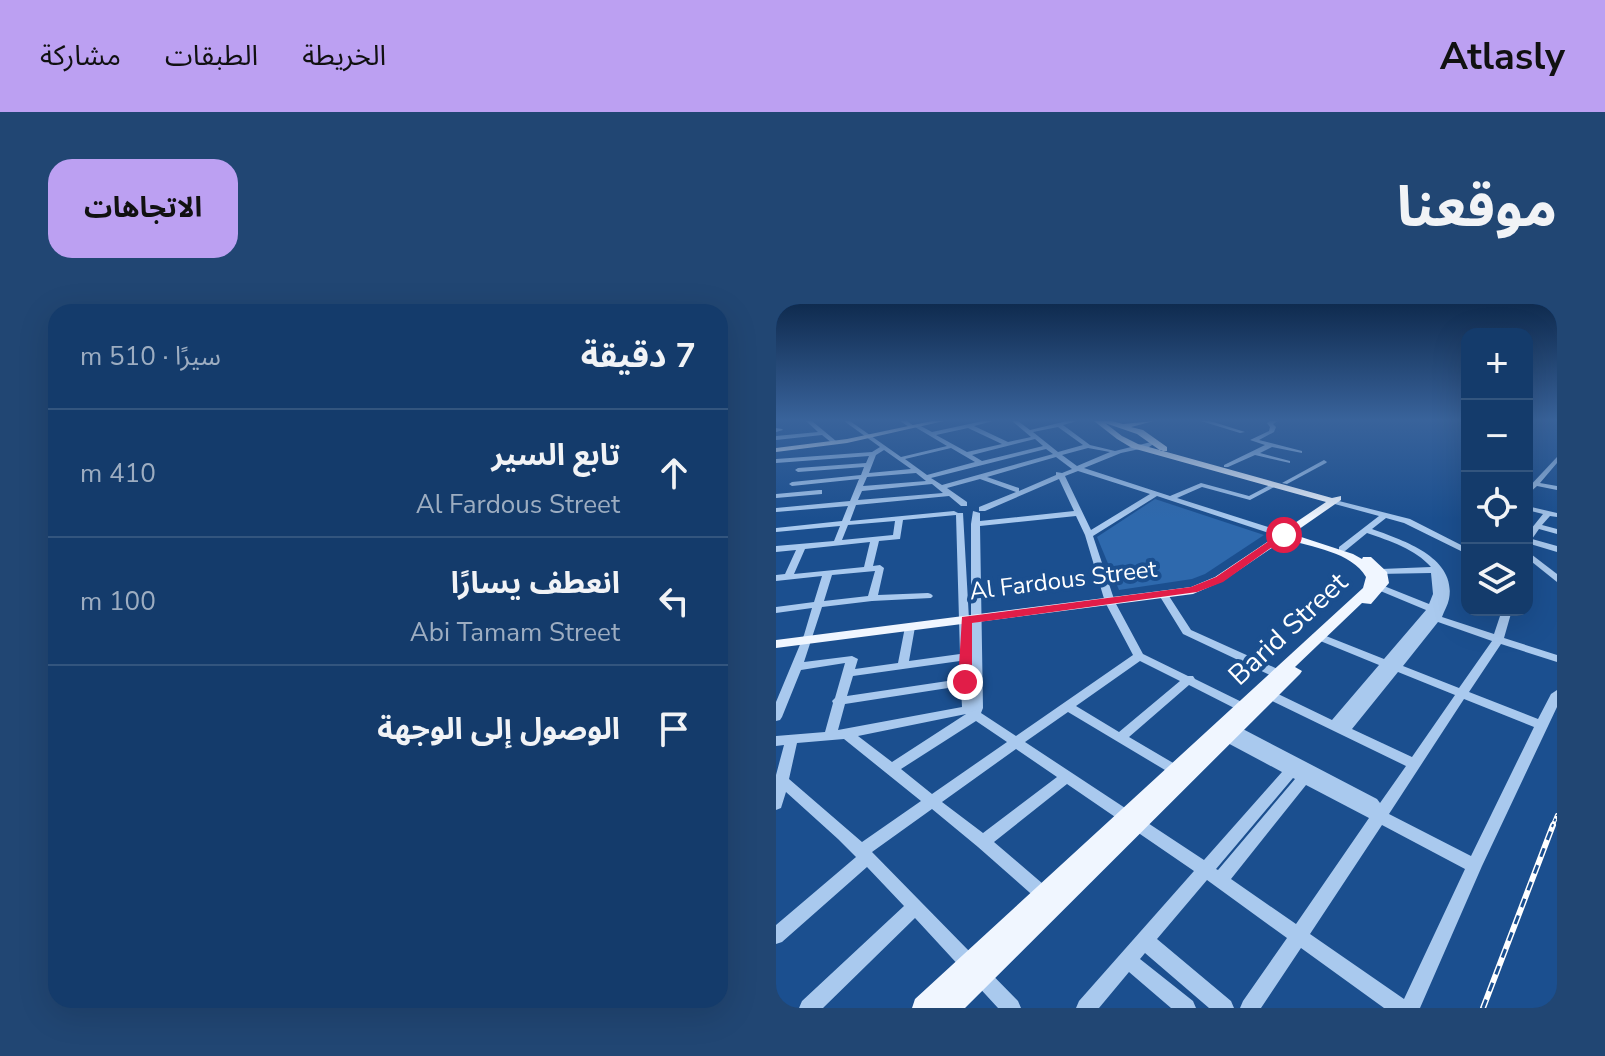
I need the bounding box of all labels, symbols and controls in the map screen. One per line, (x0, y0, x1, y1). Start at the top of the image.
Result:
text: Atlasly (1440, 31, 1565, 82)
text: مشاركة (40, 37, 121, 75)
text: الطبقات (165, 37, 258, 75)
text: الخريطة (302, 37, 386, 75)
button: الاتجاهات (48, 159, 238, 258)
text: موقعنا (1397, 169, 1557, 246)
map controls (1461, 328, 1533, 616)
button: + (1461, 328, 1533, 400)
text: 7 دقيقة (581, 333, 696, 379)
text: سيرًا · 510 m (80, 339, 221, 374)
button: − (1461, 400, 1533, 472)
text: تابع السير (492, 435, 620, 476)
icon: ahead (652, 451, 696, 495)
text: 410 m (80, 456, 156, 491)
button: locate (1461, 472, 1533, 544)
text: Al Fardous Street (416, 487, 620, 522)
route start (1266, 517, 1302, 553)
button: layers (1461, 544, 1533, 616)
street label: Al Fardous Street (967, 553, 1159, 607)
text: انعطف يسارًا (451, 563, 620, 604)
street label: Barid Street (1220, 564, 1356, 694)
icon: left (652, 579, 696, 623)
text: 100 m (80, 584, 156, 619)
text: Abi Tamam Street (410, 615, 620, 650)
route end (947, 664, 983, 700)
icon: arrive (652, 707, 696, 751)
text: الوصول إلى الوجهة (377, 709, 620, 750)

